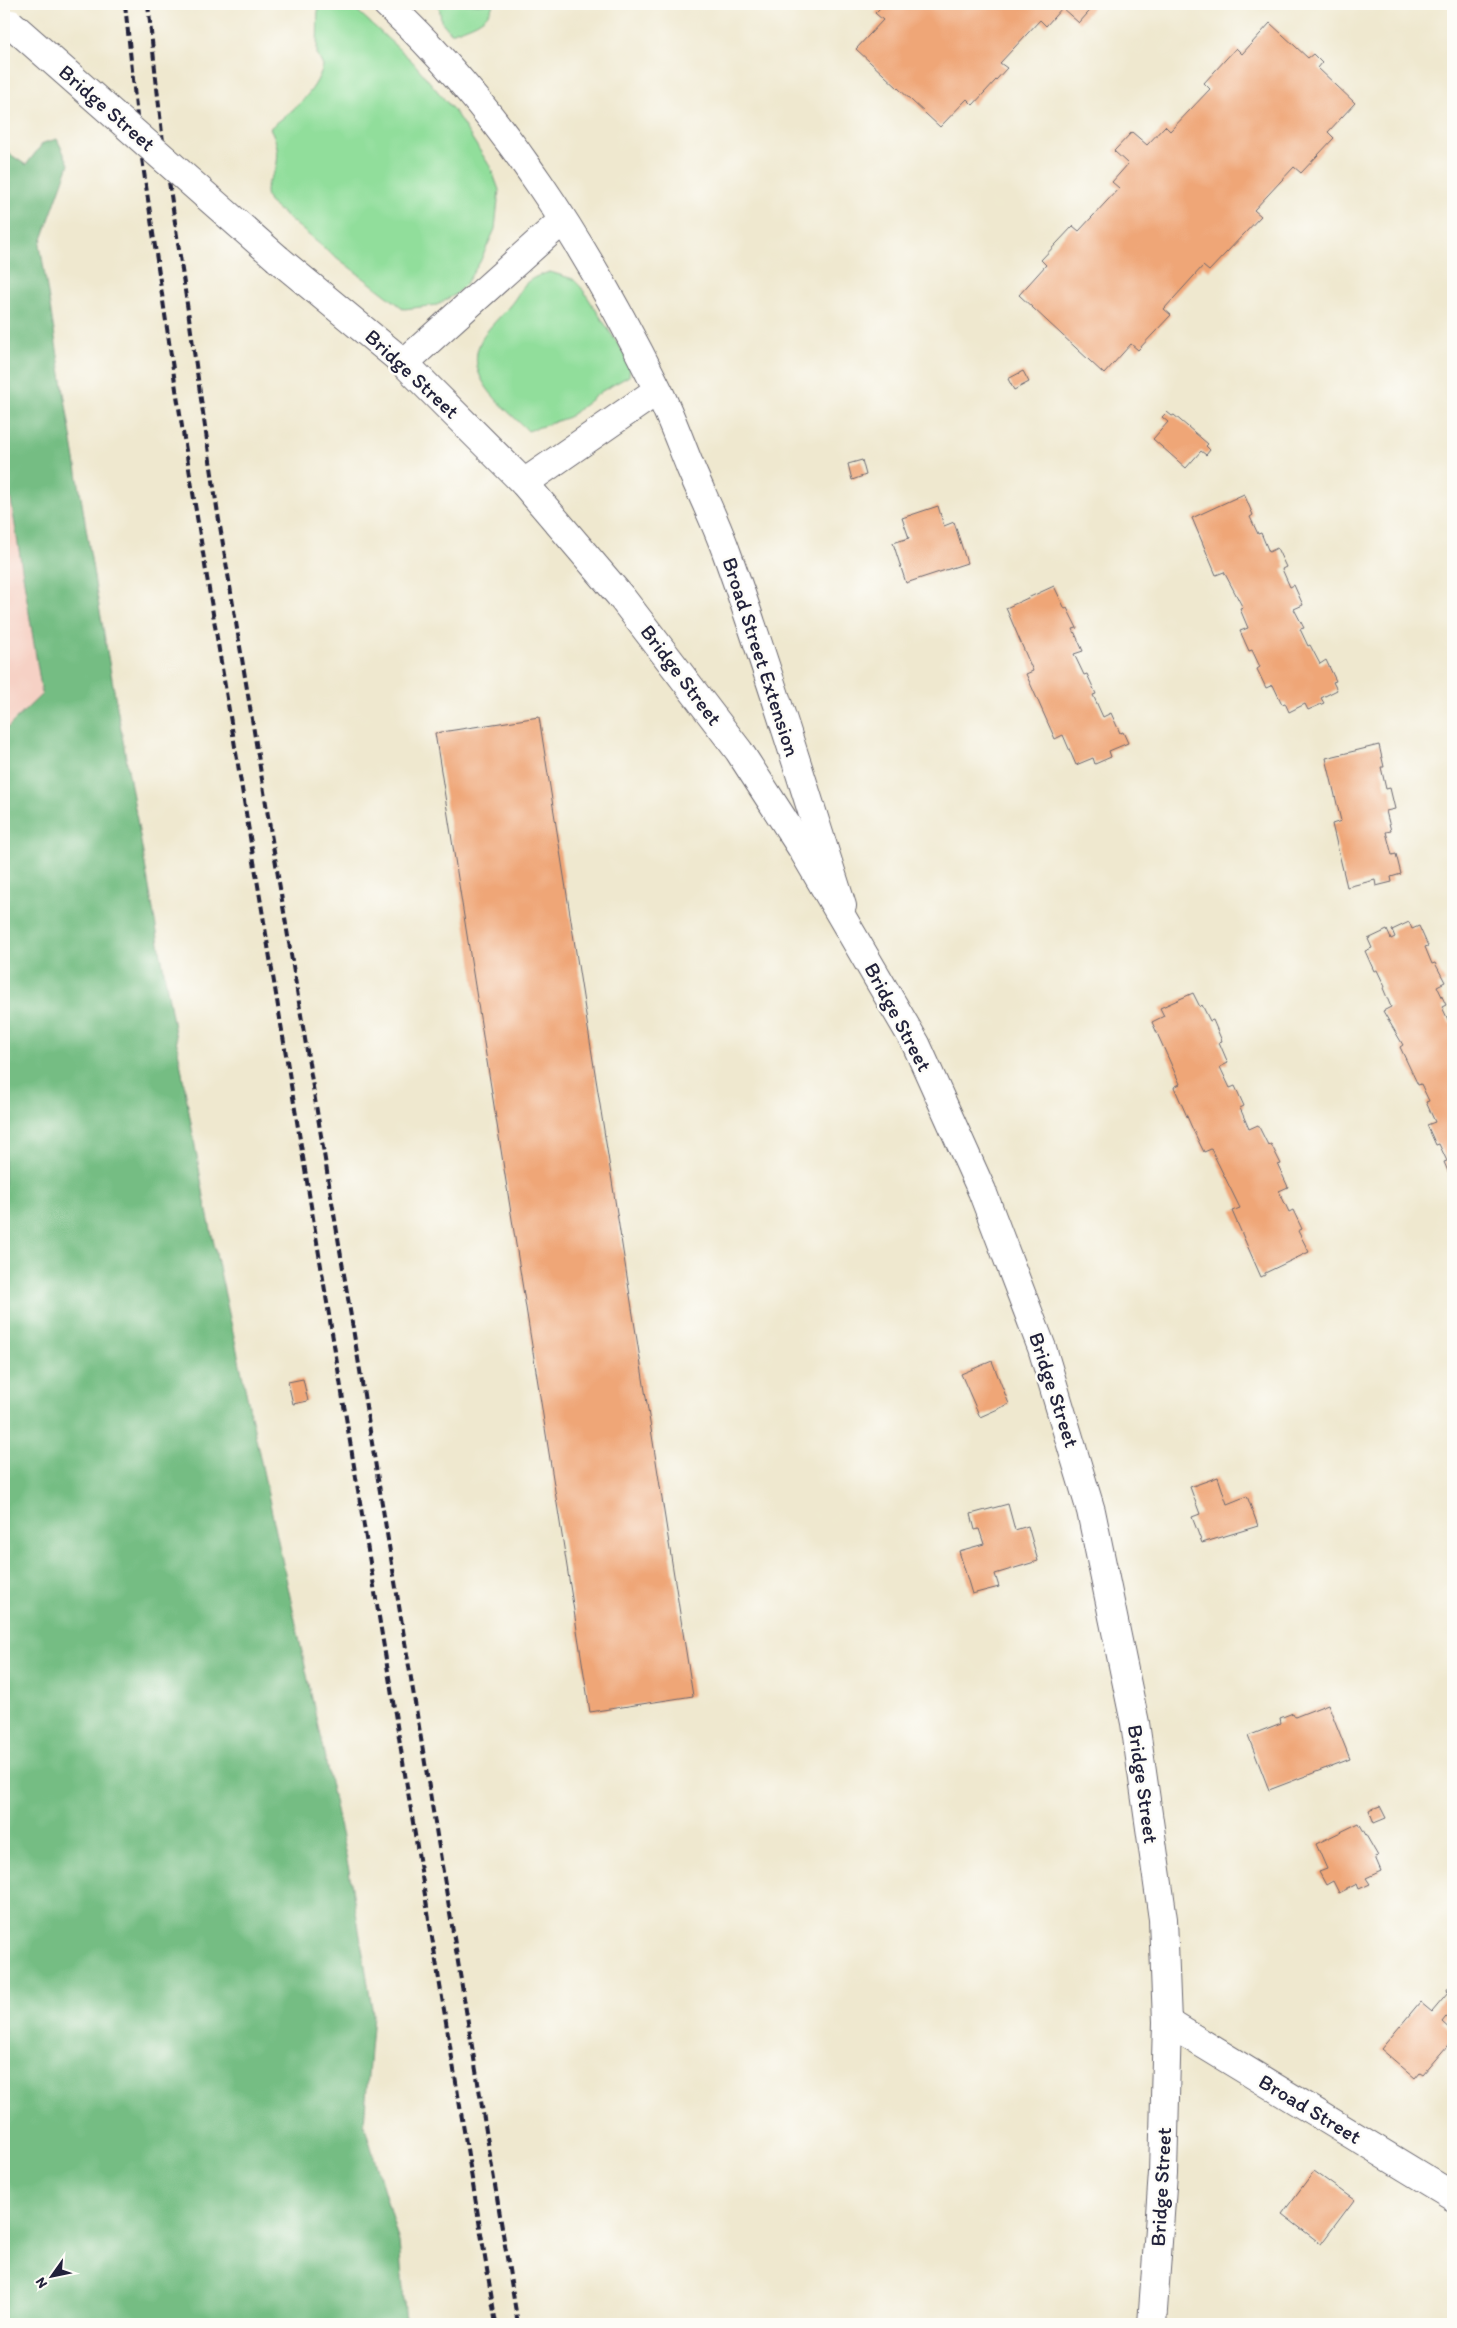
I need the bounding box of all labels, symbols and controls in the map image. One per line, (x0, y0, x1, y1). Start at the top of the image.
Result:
street label: Bridge Street (54, 59, 161, 156)
street label: Bridge Street (360, 324, 465, 424)
street label: Broad Street Extension (717, 554, 806, 760)
street label: Bridge Street (635, 619, 727, 730)
street label: Bridge Street (859, 958, 938, 1076)
street label: Bridge Street (1024, 1329, 1085, 1451)
street label: Bridge Street (1123, 1723, 1164, 1845)
street label: Broad Street (1255, 2068, 1366, 2149)
street label: Bridge Street (1145, 2126, 1176, 2247)
north arrow (28, 2250, 78, 2300)
text: N (32, 2274, 51, 2291)

